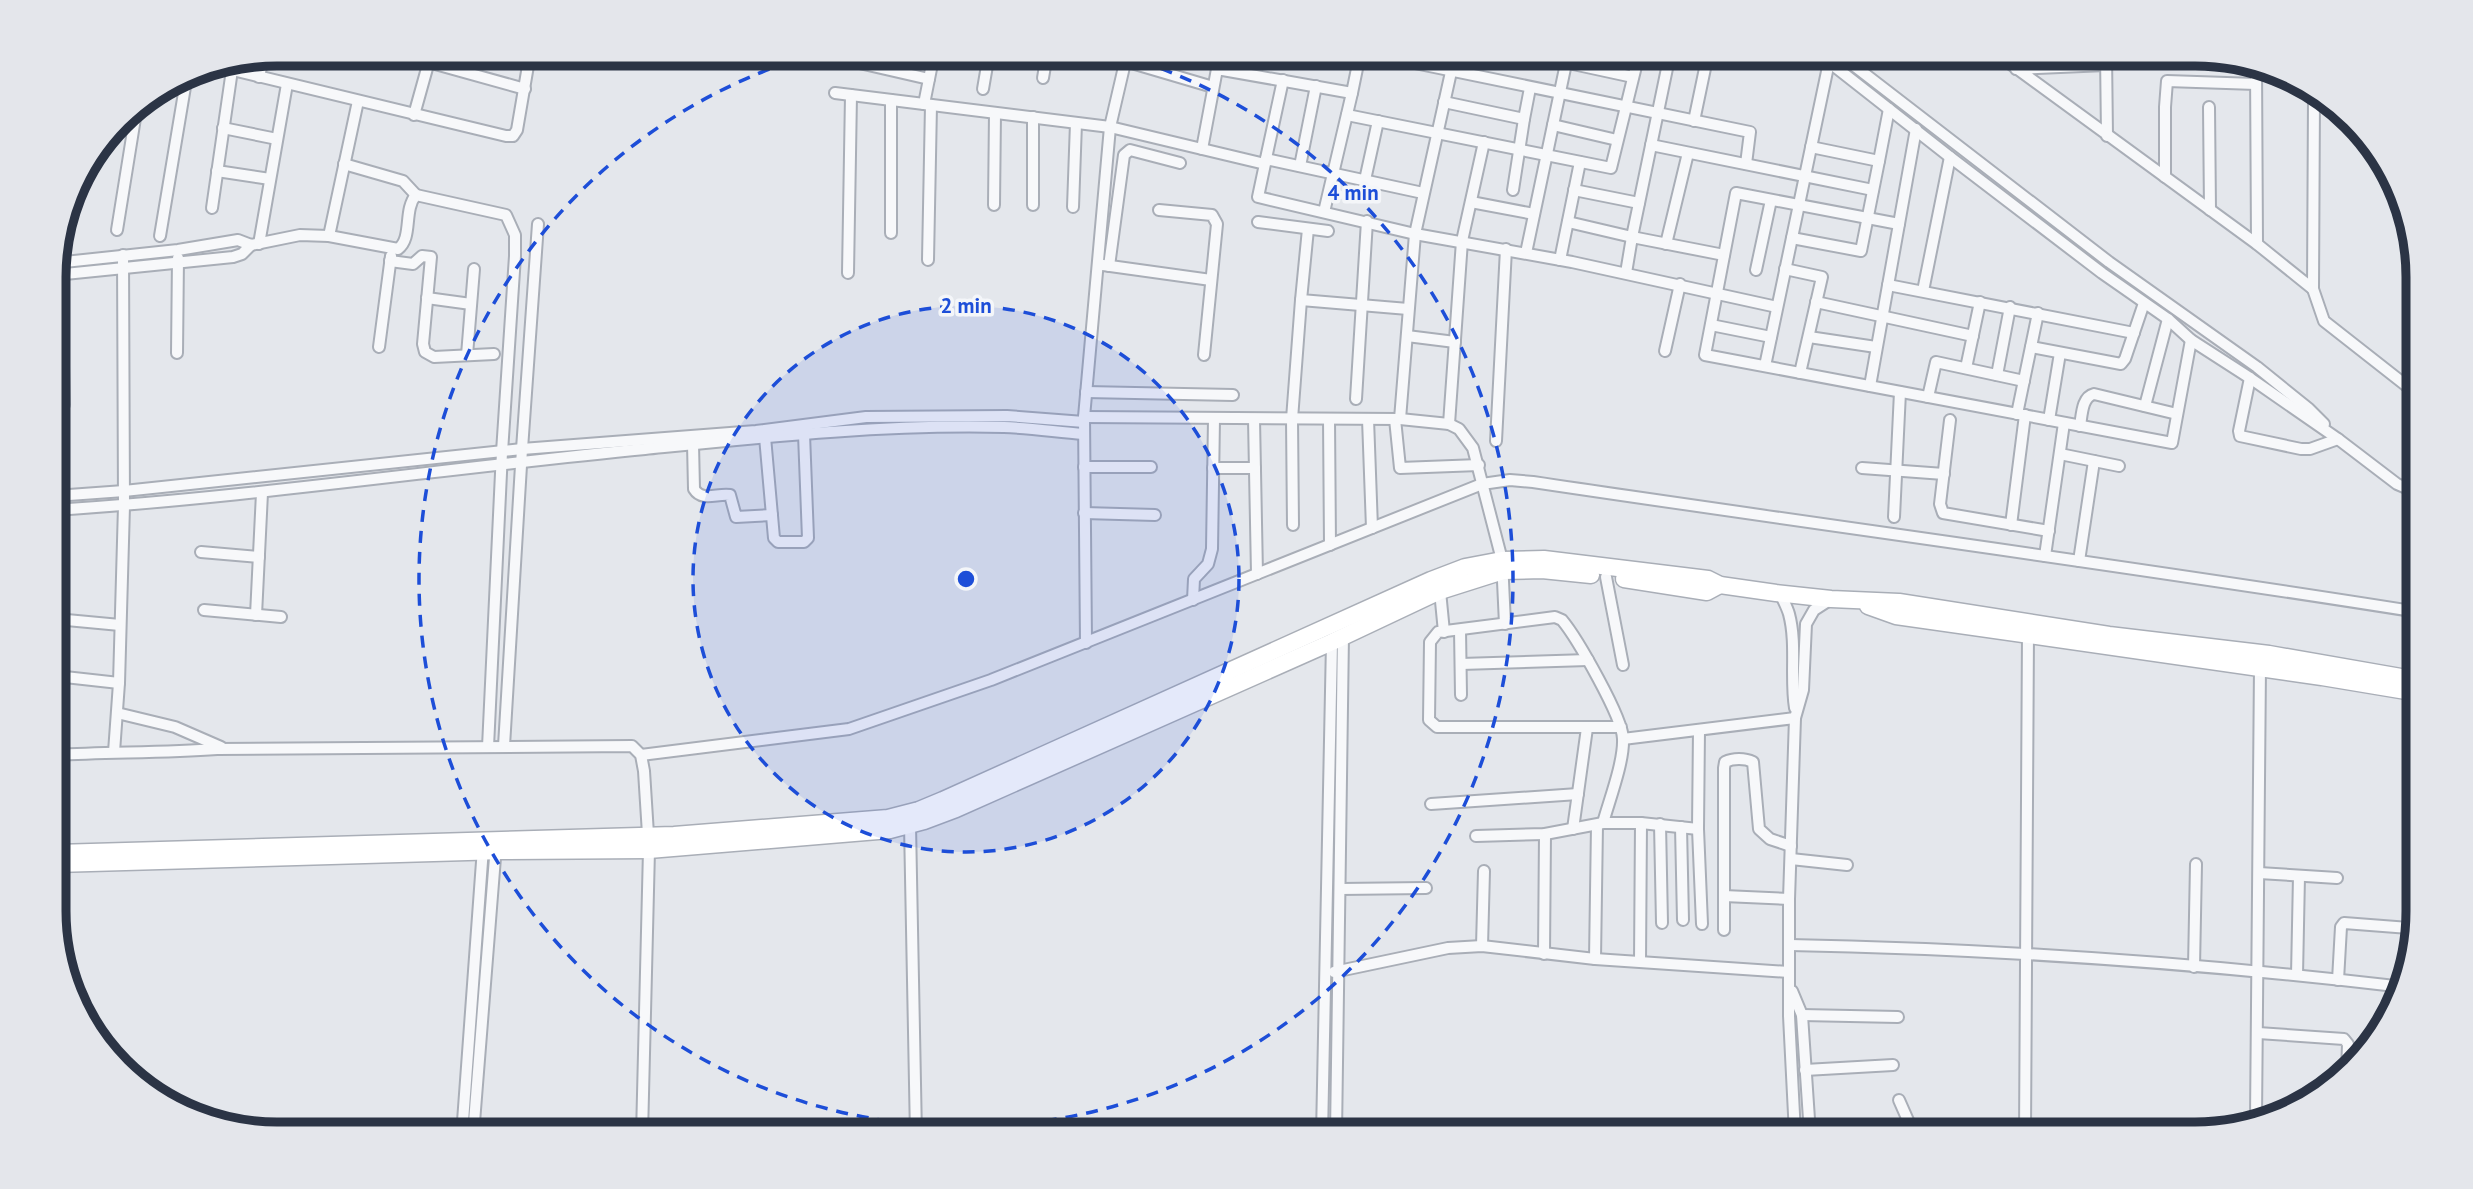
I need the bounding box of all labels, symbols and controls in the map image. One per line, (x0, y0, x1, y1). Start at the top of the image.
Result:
text: 4 min (1327, 179, 1379, 206)
text: 2 min (940, 292, 992, 319)
centre of rings (954, 567, 978, 591)

